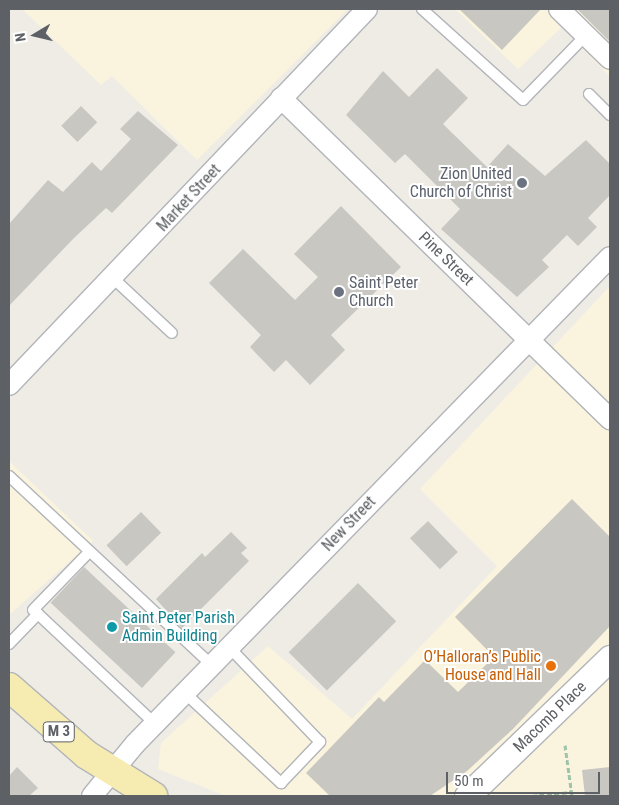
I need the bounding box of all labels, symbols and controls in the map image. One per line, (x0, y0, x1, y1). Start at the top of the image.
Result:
north arrow (10, 10, 60, 60)
text: N (12, 32, 29, 43)
street label: Market Street (153, 160, 225, 236)
place label: Zion United Church of Christ (410, 164, 512, 202)
marker: Zion United Church of Christ (516, 177, 528, 189)
street label: Pine Street (415, 228, 477, 290)
place label: Saint Peter Church (349, 273, 418, 311)
marker: Saint Peter Church (333, 286, 345, 298)
street label: New Street (318, 493, 380, 555)
place label: Saint Peter Parish Admin Building (122, 608, 235, 646)
marker: Saint Peter Parish Admin Building (106, 621, 118, 633)
place label: O’Halloran’s Public House and Hall (424, 647, 541, 685)
marker: O’Halloran’s Public House and Hall (545, 660, 557, 672)
street label: Macomb Place (510, 677, 590, 757)
road number: M 3 (43, 720, 75, 744)
scale bar (449, 762, 603, 794)
text: 50 m (454, 772, 484, 790)

